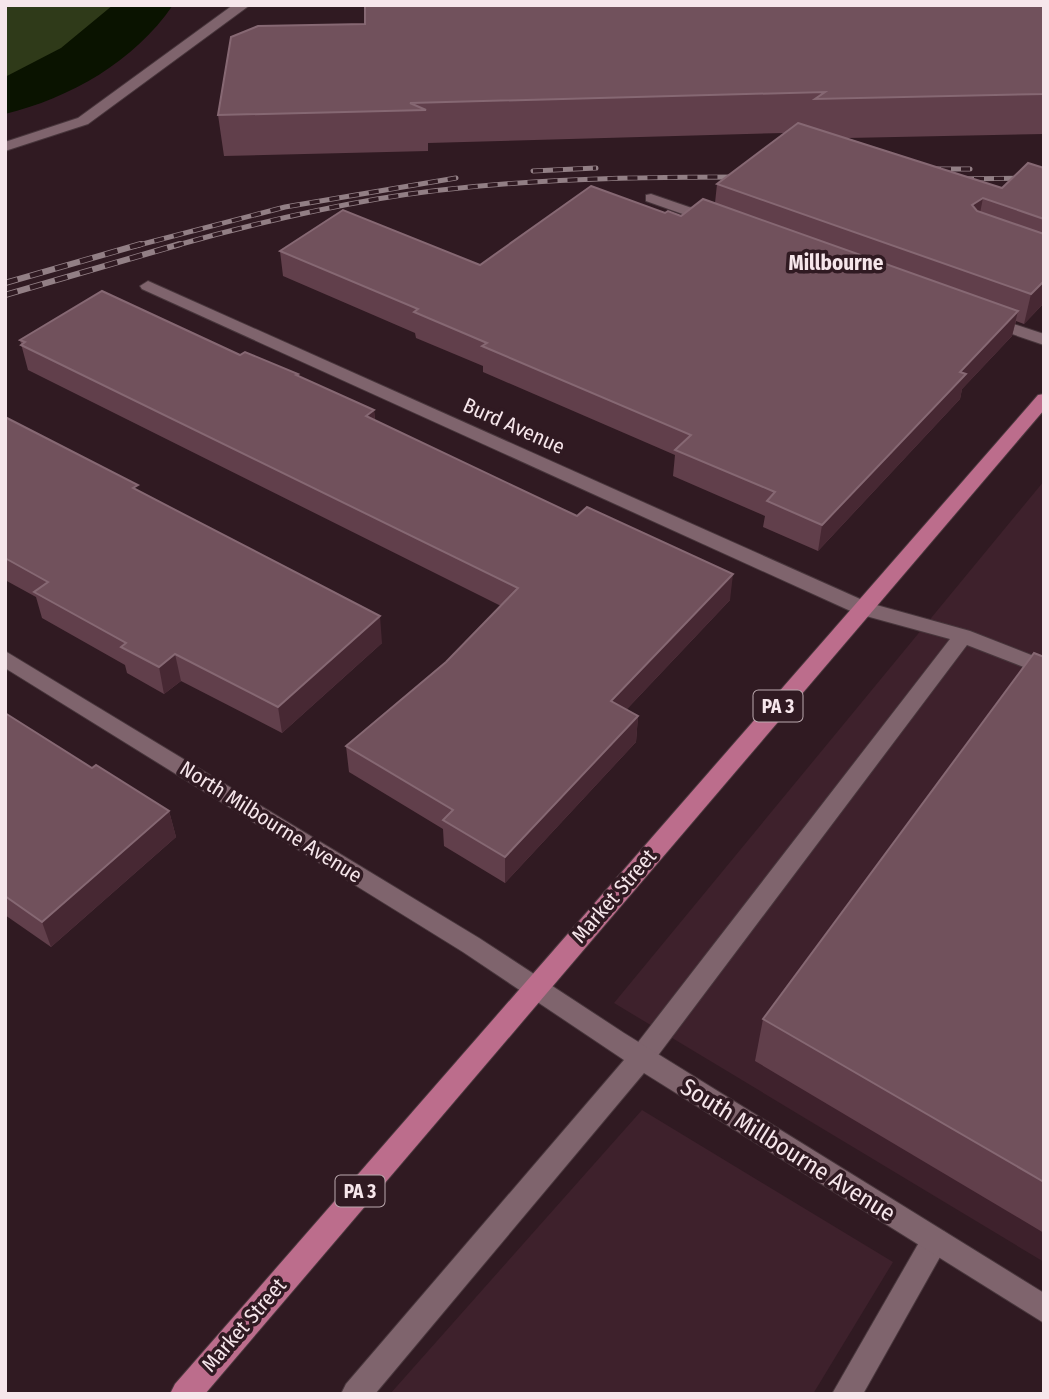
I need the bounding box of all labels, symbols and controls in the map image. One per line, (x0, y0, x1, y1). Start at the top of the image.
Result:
district label: Millbourne (789, 250, 884, 276)
street label: Burd Avenue (459, 392, 569, 460)
road number: PA 3 (754, 691, 802, 722)
street label: North Milbourne Avenue (175, 755, 367, 889)
street label: Market Street (566, 844, 662, 948)
street label: South Millbourne Avenue (676, 1073, 900, 1227)
road number: PA 3 (336, 1176, 384, 1206)
street label: Market Street (196, 1273, 292, 1377)

